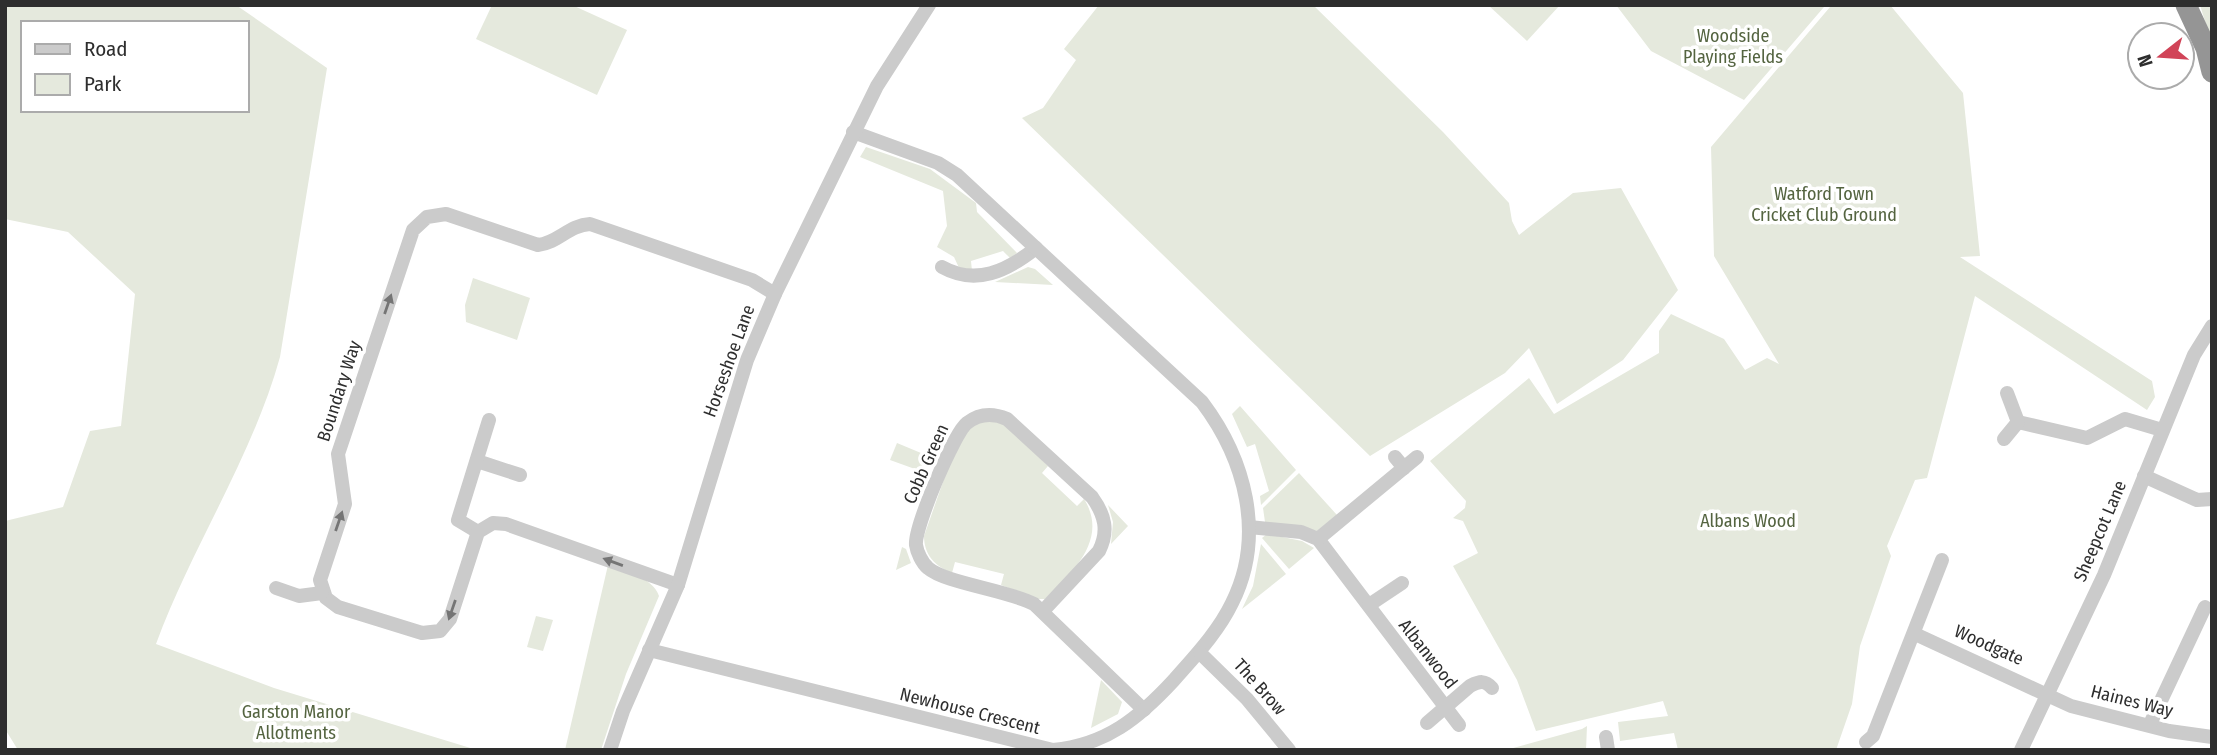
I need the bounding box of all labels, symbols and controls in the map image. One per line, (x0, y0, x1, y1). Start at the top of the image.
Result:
legend (21, 21, 248, 112)
north arrow (2126, 21, 2196, 91)
park label: Woodside Playing Fields (1683, 25, 1783, 68)
text: Road (84, 36, 128, 62)
text: N (2133, 52, 2158, 70)
text: Park (84, 71, 122, 97)
park label: Watford Town Cricket Club Ground (1751, 183, 1897, 226)
one-way arrow (383, 293, 394, 314)
street label: Horseshoe Lane (699, 302, 760, 420)
street label: Boundary Way (312, 338, 366, 444)
street label: Cobb Green (899, 421, 953, 507)
street label: Sheepcot Lane (2069, 477, 2131, 585)
one-way arrow (334, 510, 345, 531)
park label: Albans Wood (1700, 510, 1796, 532)
one-way arrow (603, 557, 624, 568)
one-way arrow (446, 600, 457, 621)
street label: Albanwood (1394, 615, 1462, 693)
street label: Woodgate (1951, 620, 2027, 670)
street label: The Brow (1229, 654, 1291, 720)
street label: Haines Way (2089, 680, 2175, 722)
street label: Newhouse Crescent (898, 683, 1042, 739)
park label: Garston Manor Allotments (242, 701, 351, 744)

